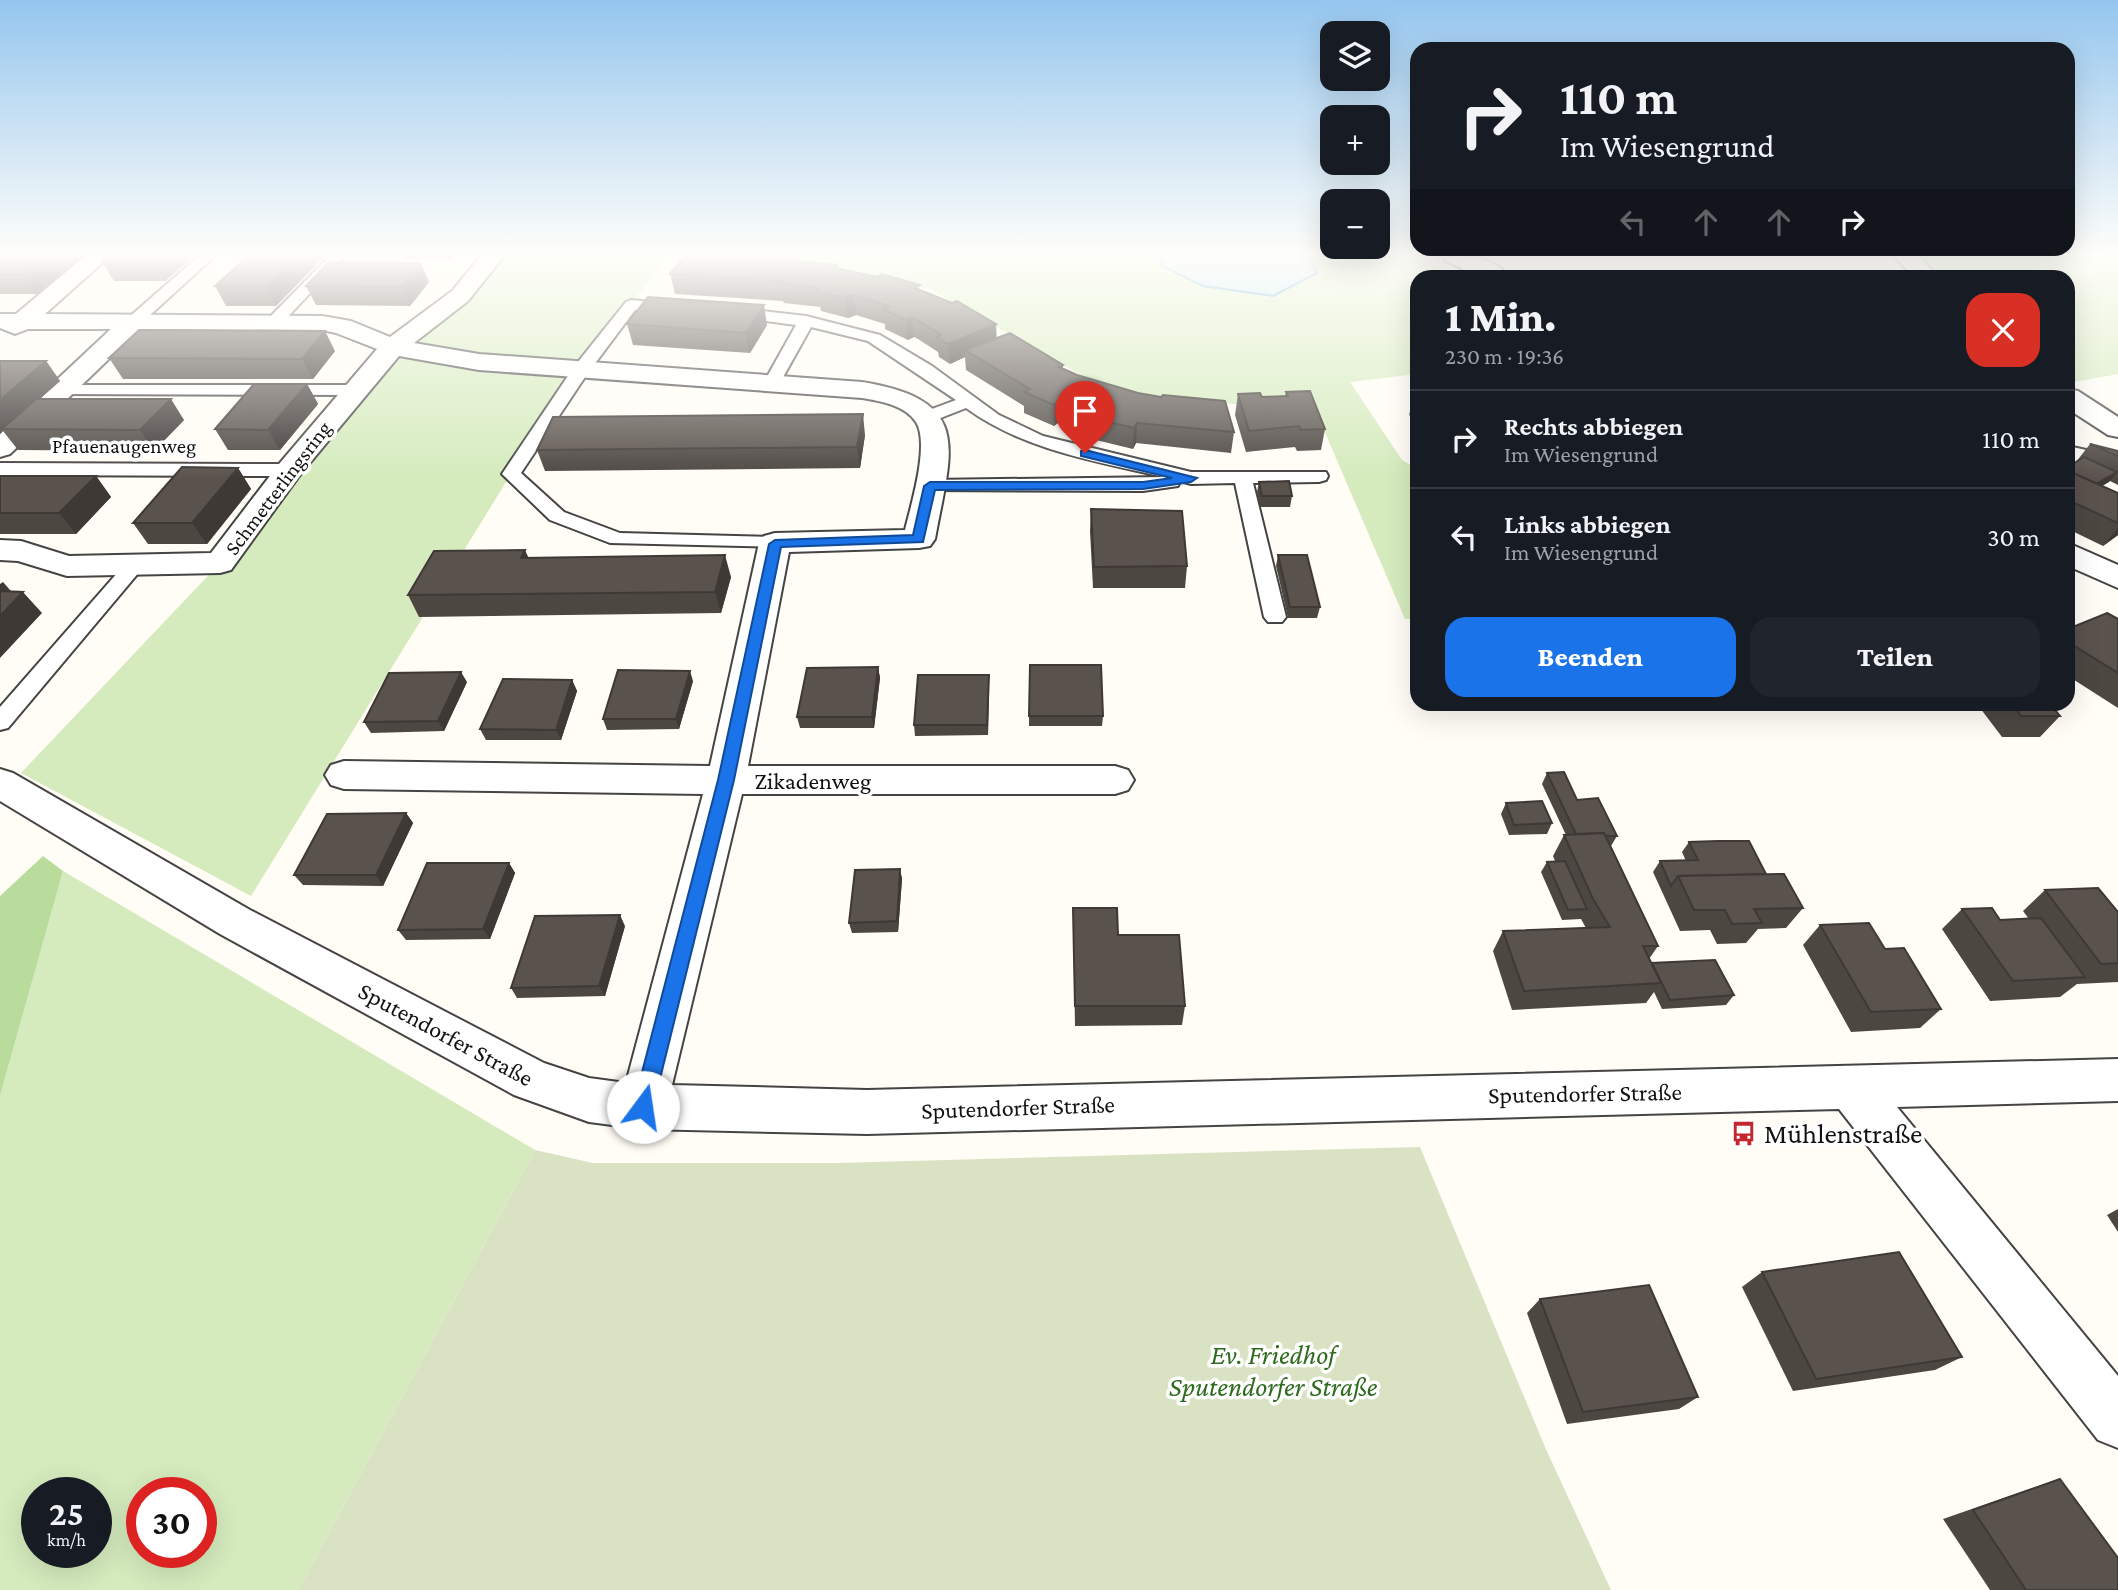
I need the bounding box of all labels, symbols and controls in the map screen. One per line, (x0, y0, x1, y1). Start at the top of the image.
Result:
map controls (1320, 21, 1390, 259)
button: layers (1320, 21, 1390, 91)
icon: right (1445, 70, 1536, 161)
text: 110 m (1560, 70, 1677, 125)
button: + (1320, 105, 1390, 175)
text: Im Wiesengrund (1560, 128, 1774, 164)
button: − (1320, 189, 1390, 259)
icon: left (1614, 203, 1652, 241)
icon: ahead (1687, 203, 1725, 241)
icon: ahead (1760, 203, 1798, 241)
icon: right (1833, 203, 1871, 241)
text: 1 Min. (1445, 293, 1557, 340)
button: close (1966, 293, 2040, 367)
text: 230 m · 19:36 (1445, 343, 1564, 369)
pin (1055, 381, 1115, 453)
icon: arrive (1066, 392, 1104, 430)
text: Rechts abbiegen (1504, 412, 1683, 441)
street label: Schmetterlingsring (220, 416, 336, 560)
icon: right (1445, 420, 1483, 458)
text: 110 m (1982, 425, 2040, 454)
street label: Pfauenaugenweg (52, 434, 196, 458)
text: Im Wiesengrund (1504, 441, 1658, 467)
text: Links abbiegen (1504, 510, 1671, 539)
icon: left (1445, 518, 1483, 556)
text: 30 m (1987, 523, 2040, 552)
text: Im Wiesengrund (1504, 539, 1658, 565)
button: Beenden (1445, 617, 1736, 697)
button: Teilen (1750, 617, 2040, 697)
street label: Zikadenweg (755, 767, 872, 794)
street label: Sputendorfer Straße (354, 977, 538, 1091)
position arrow (606, 1070, 680, 1144)
street label: Sputendorfer Straße (1488, 1078, 1682, 1108)
street label: Sputendorfer Straße (921, 1090, 1115, 1124)
place label: Mühlenstraße (1764, 1118, 1922, 1149)
bus stop icon: Mühlenstraße (1730, 1119, 1758, 1147)
park label: Ev. Friedhof Sputendorfer Straße (1169, 1339, 1378, 1402)
speed limit sign: 30 (126, 1477, 217, 1568)
text: 25 (49, 1494, 84, 1533)
text: km/h (47, 1530, 86, 1550)

